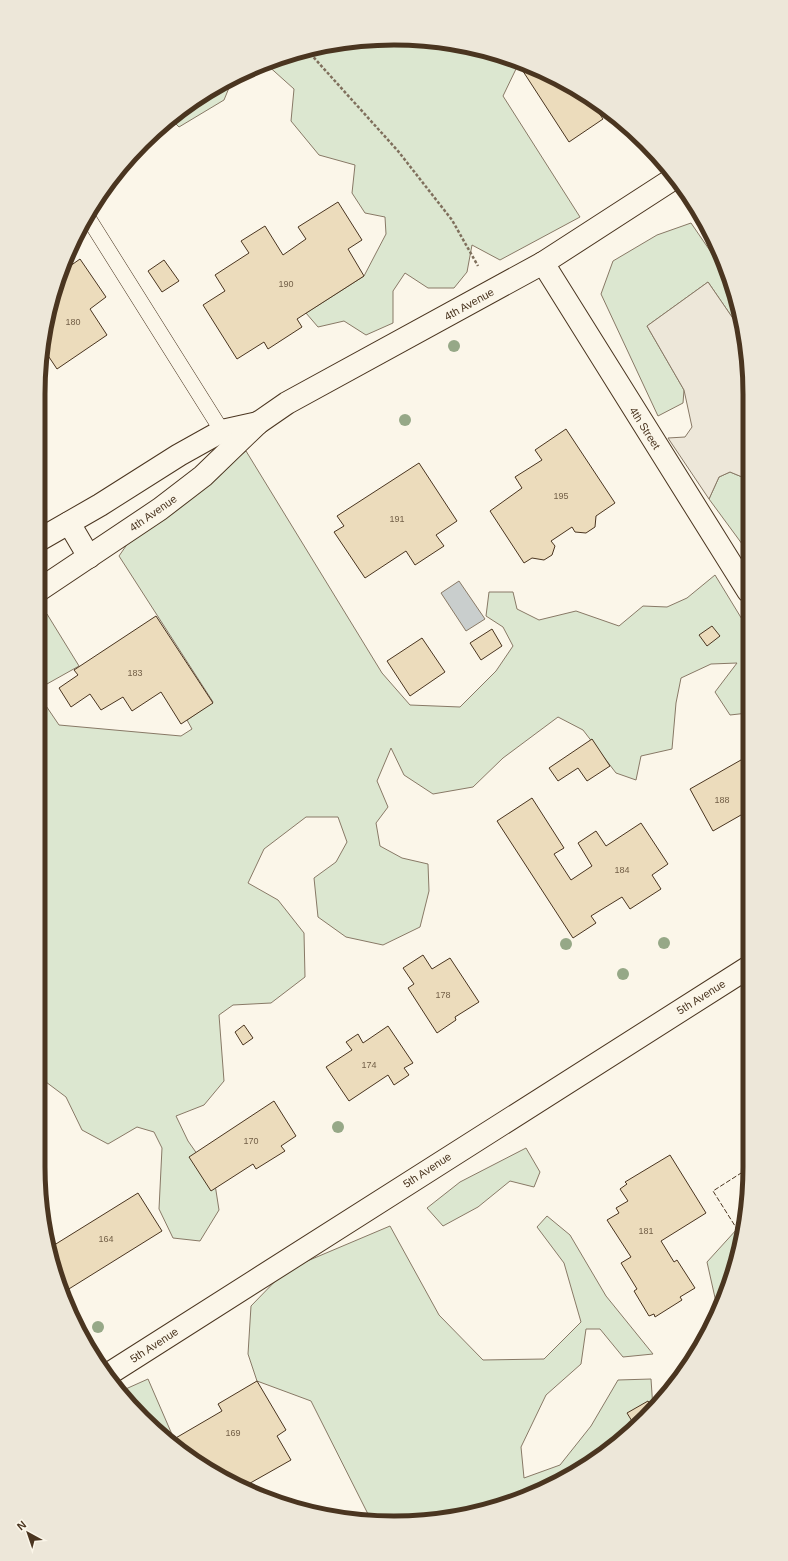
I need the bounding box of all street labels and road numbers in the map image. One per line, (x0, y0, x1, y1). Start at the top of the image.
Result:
street label: 4th Avenue (442, 285, 496, 323)
street label: 4th Street (627, 405, 663, 451)
street label: 4th Avenue (127, 492, 179, 534)
street label: 5th Avenue (675, 977, 727, 1017)
street label: 5th Avenue (401, 1150, 453, 1190)
street label: 5th Avenue (128, 1325, 180, 1365)

